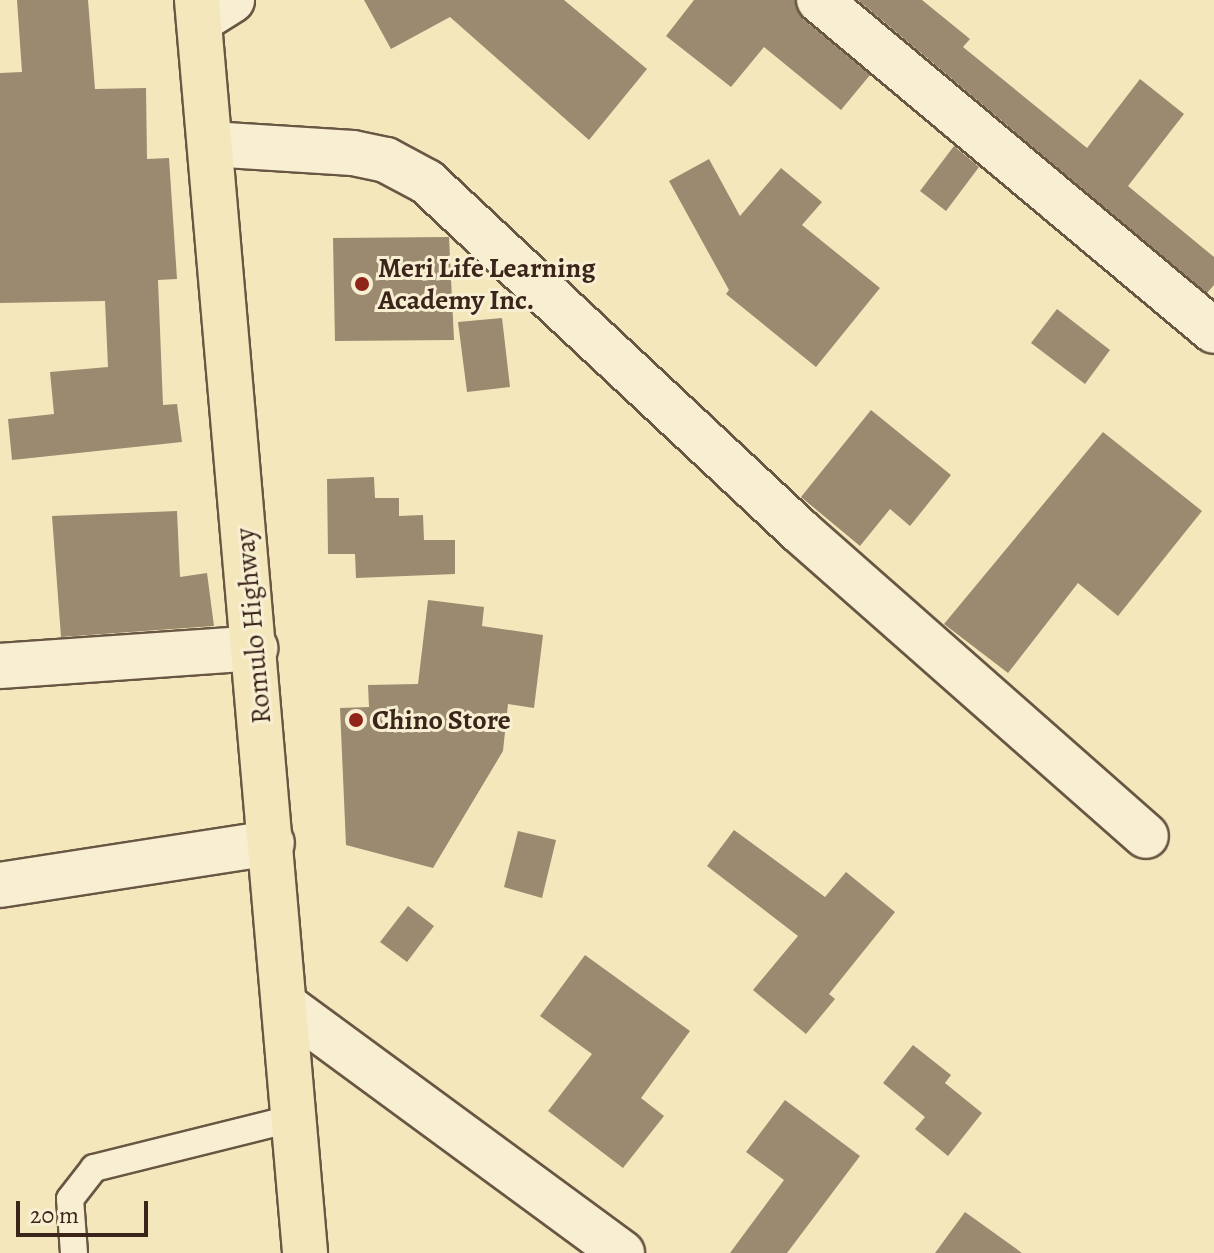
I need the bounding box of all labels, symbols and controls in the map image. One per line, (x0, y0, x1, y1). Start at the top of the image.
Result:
place label: Meri Life Learning Academy Inc. (378, 251, 595, 317)
marker: Meri Life Learning Academy Inc. (353, 275, 371, 293)
street label: Romulo Highway (228, 527, 278, 725)
place label: Chino Store (372, 703, 511, 737)
marker: Chino Store (347, 711, 365, 729)
scale bar (20, 1185, 152, 1235)
text: 20 m (30, 1199, 79, 1231)

